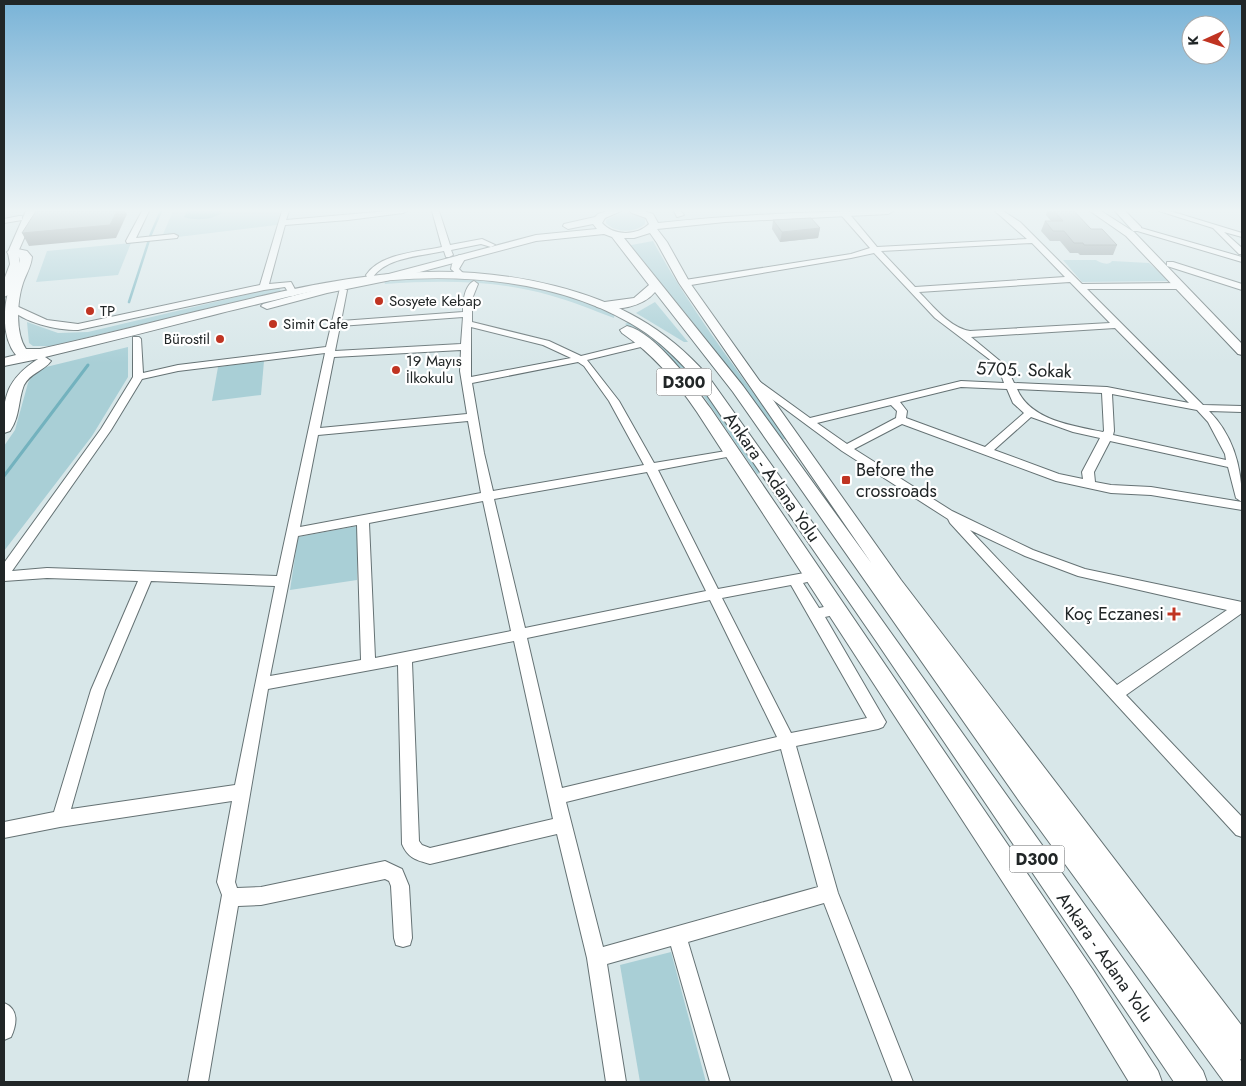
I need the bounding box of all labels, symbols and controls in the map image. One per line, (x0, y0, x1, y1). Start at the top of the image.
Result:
north arrow (1181, 15, 1231, 65)
text: K (1183, 35, 1203, 46)
place label: Sosyete Kebap (389, 290, 482, 312)
marker: Sosyete Kebap (373, 295, 385, 307)
place label: TP (100, 300, 115, 322)
marker: TP (84, 305, 96, 317)
place label: Simit Cafe (283, 313, 349, 335)
marker: Simit Cafe (267, 318, 279, 330)
place label: Bürostil (164, 328, 210, 350)
marker: Bürostil (214, 333, 226, 345)
place label: 19 Mayıs İlkokulu (406, 350, 462, 389)
street label: 5705. Sokak (976, 355, 1072, 385)
marker: 19 Mayıs İlkokulu (390, 364, 402, 376)
road number: D300 (656, 368, 712, 396)
street label: Ankara - Adana Yolu (717, 407, 827, 547)
place label: Before the crossroads (856, 457, 937, 504)
marker: Before the crossroads (840, 474, 852, 486)
place label: Koç Eczanesi (1064, 601, 1164, 627)
marker: Koç Eczanesi (1168, 608, 1180, 620)
road number: D300 (1010, 846, 1064, 872)
street label: Ankara - Adana Yolu (1050, 887, 1160, 1027)

